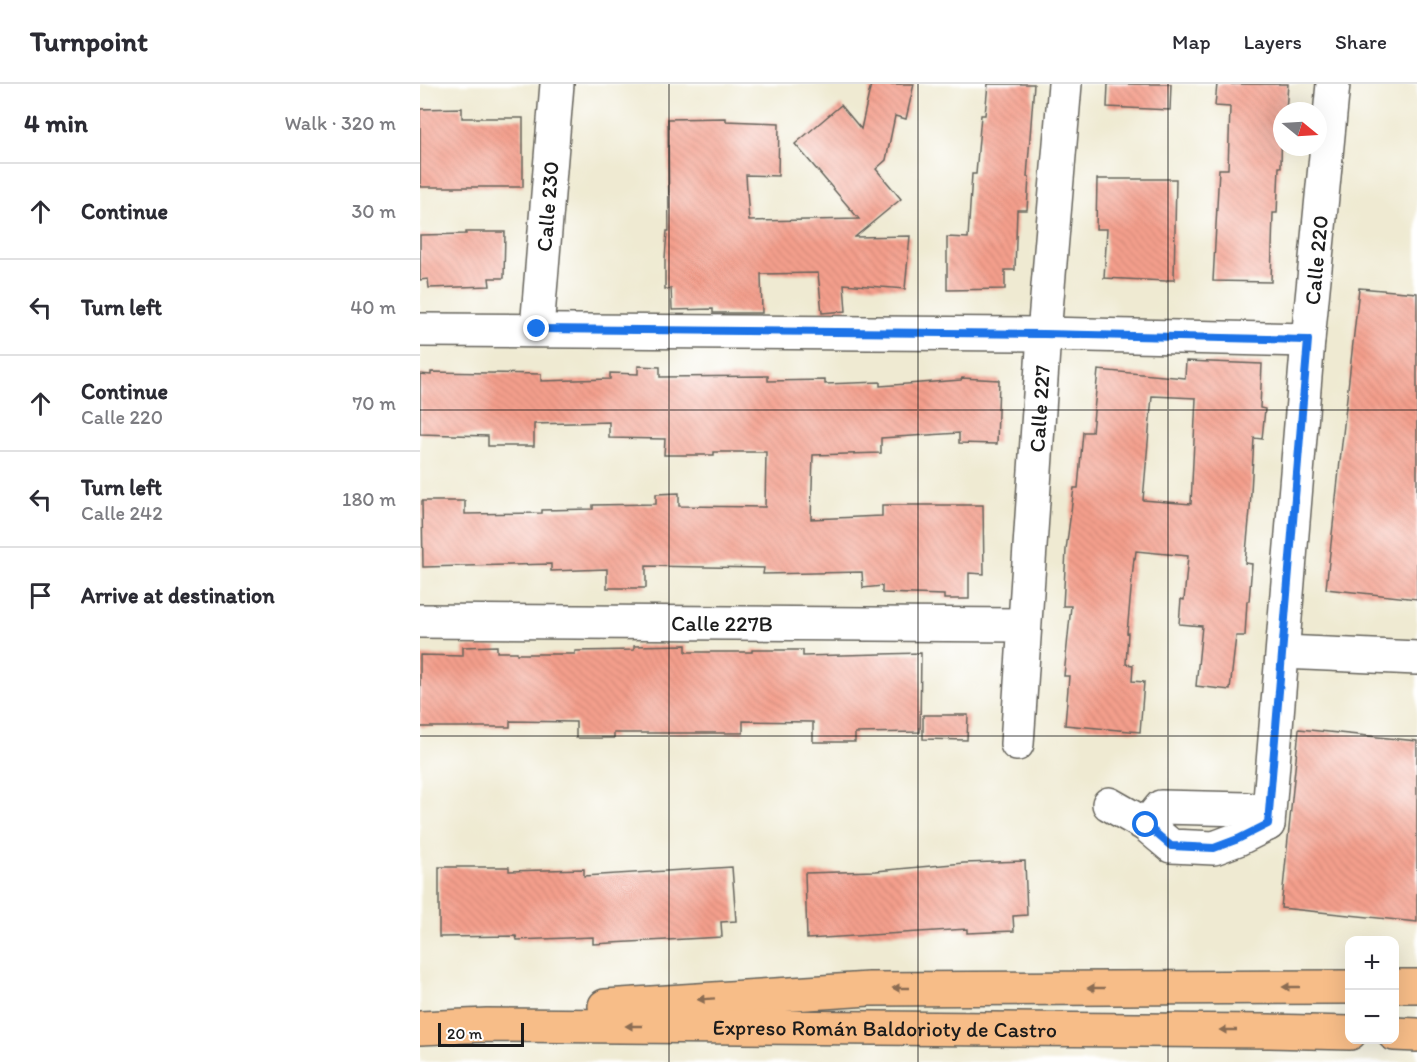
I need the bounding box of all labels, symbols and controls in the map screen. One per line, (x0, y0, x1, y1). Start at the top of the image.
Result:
text: Turnpoint (30, 24, 148, 58)
text: Map (1172, 29, 1211, 54)
text: Layers (1244, 29, 1302, 54)
text: Share (1335, 29, 1387, 54)
north arrow (1273, 102, 1327, 156)
text: 4 min (24, 107, 88, 139)
text: Walk · 320 m (284, 111, 396, 135)
street label: Calle 230 (530, 160, 565, 253)
icon: ahead (24, 195, 57, 228)
text: Continue (81, 198, 168, 225)
text: 30 m (351, 199, 396, 223)
street label: Calle 220 (1298, 214, 1334, 306)
icon: left (24, 291, 57, 324)
text: Turn left (81, 294, 162, 321)
text: 40 m (350, 295, 396, 319)
route end (523, 315, 549, 341)
street label: Calle 227 (1023, 364, 1056, 453)
text: Continue (81, 378, 168, 405)
icon: ahead (24, 387, 57, 420)
text: 70 m (352, 391, 396, 415)
text: Calle 220 (81, 405, 163, 429)
text: Turn left (81, 474, 162, 501)
icon: left (24, 483, 57, 516)
text: 180 m (342, 487, 396, 511)
text: Calle 242 (81, 501, 163, 525)
icon: arrive (24, 579, 57, 612)
text: Arrive at destination (81, 582, 275, 609)
street label: Calle 227B (671, 610, 773, 637)
route start (1132, 811, 1158, 837)
map controls (1345, 936, 1399, 1044)
button: + (1345, 936, 1399, 990)
one-way arrow (1282, 982, 1301, 992)
one-way arrow (892, 983, 911, 993)
one-way arrow (1087, 983, 1106, 993)
button: − (1345, 990, 1399, 1044)
one-way arrow (697, 995, 716, 1004)
street label: Expreso Román Baldorioty de Castro (713, 1014, 1057, 1043)
scale bar (438, 1020, 524, 1048)
one-way arrow (625, 1021, 644, 1031)
text: 20 m (447, 1024, 482, 1043)
one-way arrow (1219, 1025, 1238, 1035)

